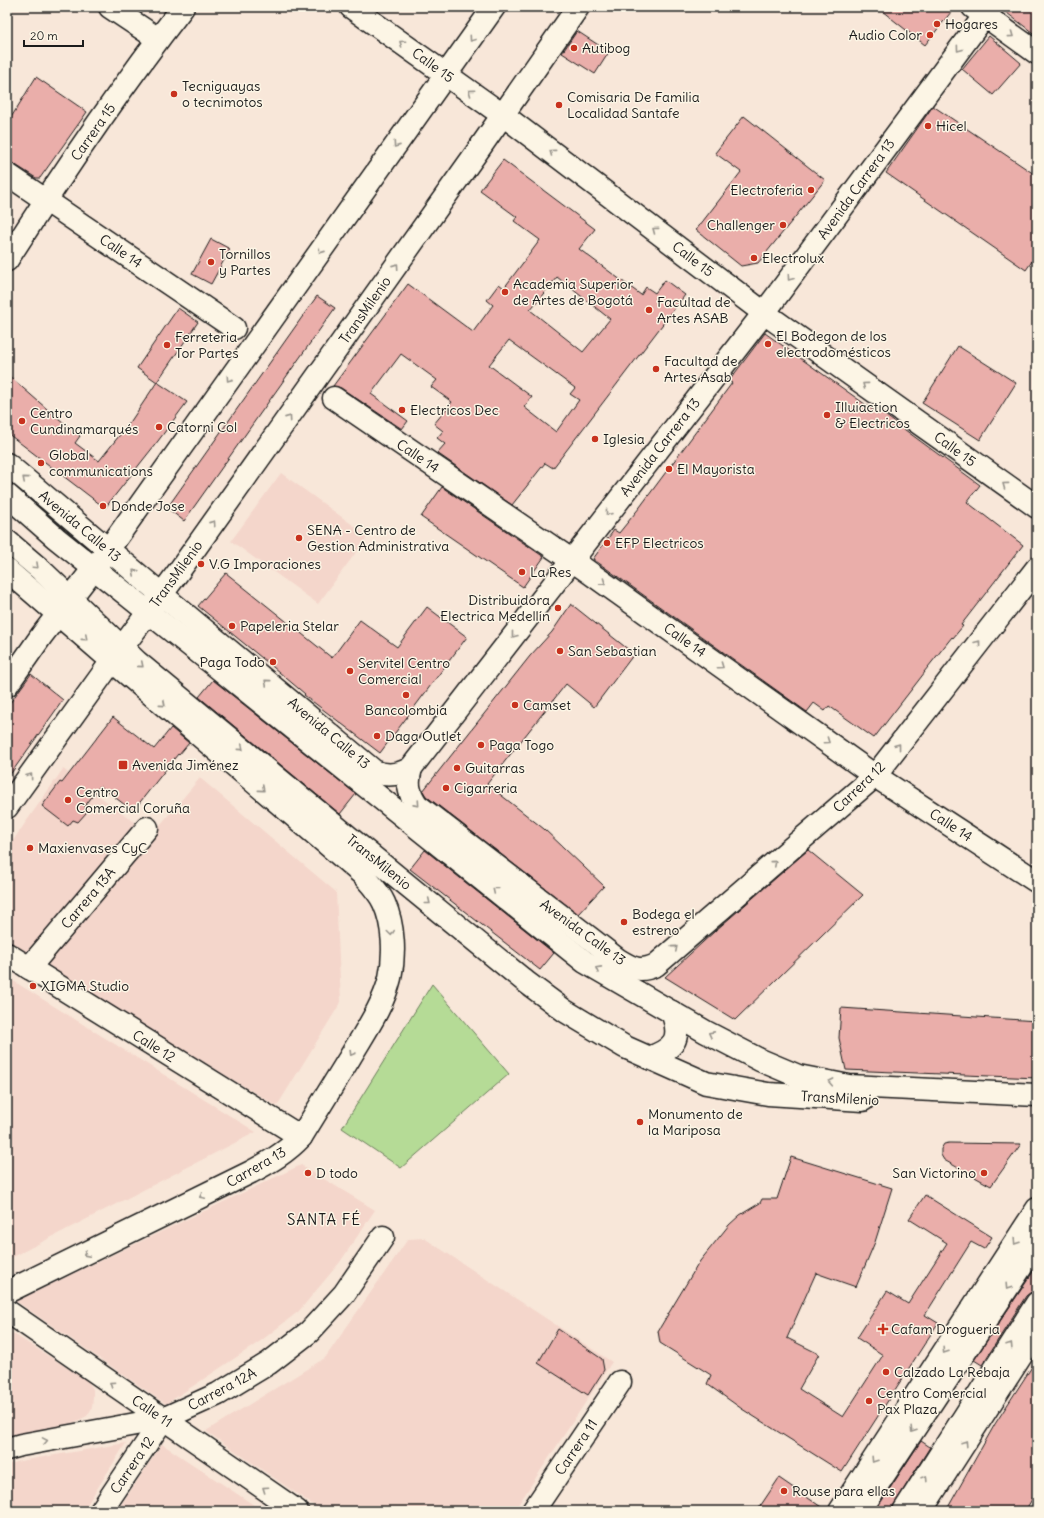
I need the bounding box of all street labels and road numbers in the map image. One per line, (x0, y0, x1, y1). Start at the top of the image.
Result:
street label: Calle 15 (408, 44, 458, 86)
street label: Carrera 15 (67, 100, 119, 164)
street label: Avenida Carrera 13 (813, 135, 899, 243)
street label: Calle 14 (96, 230, 146, 272)
street label: Calle 15 (668, 237, 718, 281)
street label: TransMilenio (335, 273, 395, 347)
street label: Avenida Carrera 13 (616, 394, 704, 500)
street label: Calle 15 (930, 428, 980, 470)
street label: Calle 14 (393, 435, 443, 477)
street label: Avenida Calle 13 (35, 486, 125, 566)
street label: TransMilenio (146, 537, 206, 611)
street label: Calle 14 (660, 619, 710, 661)
street label: Avenida Calle 13 (284, 693, 374, 773)
street label: Carrera 12 (829, 757, 889, 816)
street label: Calle 14 (926, 804, 976, 846)
street label: TransMilenio (343, 830, 415, 894)
street label: Carrera 13A (57, 863, 119, 933)
street label: Avenida Calle 13 (537, 895, 630, 969)
street label: Calle 12 (129, 1026, 179, 1066)
street label: TransMilenio (800, 1087, 880, 1109)
street label: Carrera 13 (223, 1143, 289, 1191)
street label: Carrera 12A (185, 1364, 259, 1414)
street label: Calle 11 (128, 1391, 176, 1431)
street label: Carrera 11 (551, 1416, 601, 1478)
street label: Carrera 12 (106, 1432, 158, 1497)

